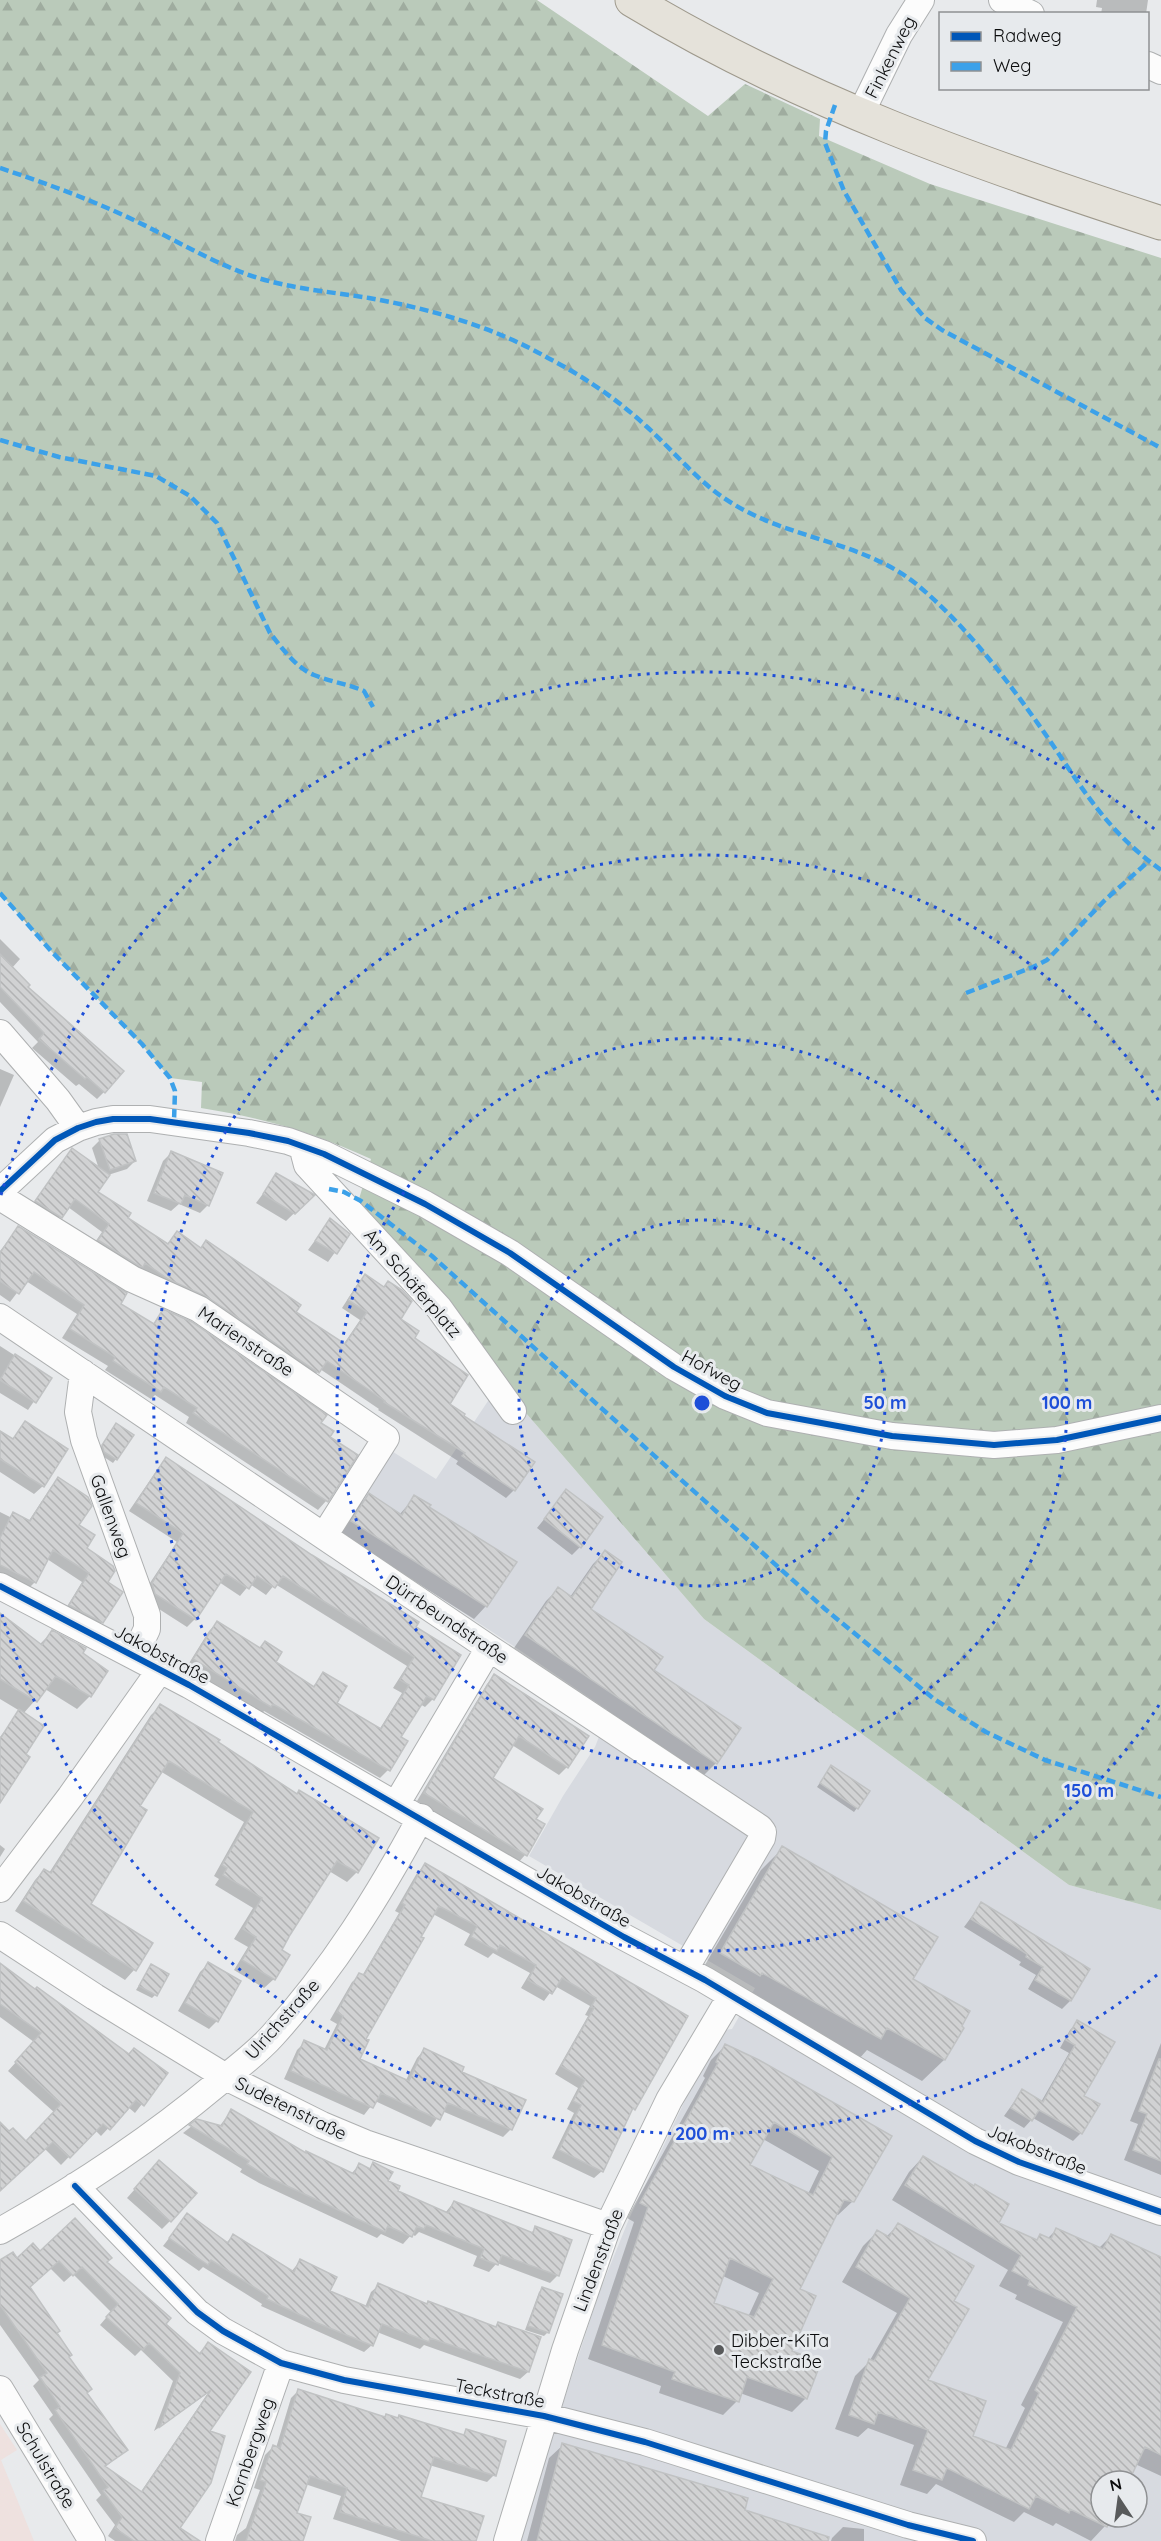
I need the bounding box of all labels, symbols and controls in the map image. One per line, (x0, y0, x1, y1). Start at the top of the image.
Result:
street label: Finkenweg (860, 12, 920, 102)
legend (939, 12, 1149, 90)
text: Radweg (993, 24, 1062, 47)
text: Weg (993, 54, 1031, 77)
street label: Am Schäferplatz (359, 1224, 467, 1342)
street label: Marienstraße (194, 1301, 298, 1381)
street label: Hofweg (678, 1344, 746, 1396)
text: 50 m (863, 1391, 907, 1414)
text: 100 m (1042, 1391, 1092, 1414)
centre of rings (692, 1393, 712, 1413)
street label: Gallenweg (85, 1471, 137, 1561)
street label: Dürrbeundstraße (381, 1570, 513, 1668)
street label: Jakobstraße (110, 1619, 214, 1689)
text: 150 m (1064, 1779, 1114, 1802)
street label: Jakobstraße (533, 1860, 635, 1932)
street label: Ulrichstraße (240, 1974, 324, 2064)
street label: Sudetenstraße (231, 2071, 351, 2145)
street label: Jakobstraße (984, 2119, 1090, 2179)
text: 200 m (675, 2122, 729, 2145)
street label: Lindenstraße (568, 2205, 628, 2315)
place label: Dibber-KiTa Teckstraße (731, 2329, 829, 2373)
marker: Dibber-KiTa Teckstraße (712, 2343, 726, 2357)
street label: Teckstraße (453, 2373, 547, 2413)
street label: Kornbergweg (221, 2394, 279, 2510)
street label: Schulstraße (11, 2417, 81, 2513)
north arrow (1089, 2469, 1149, 2529)
text: N (1108, 2473, 1124, 2495)

